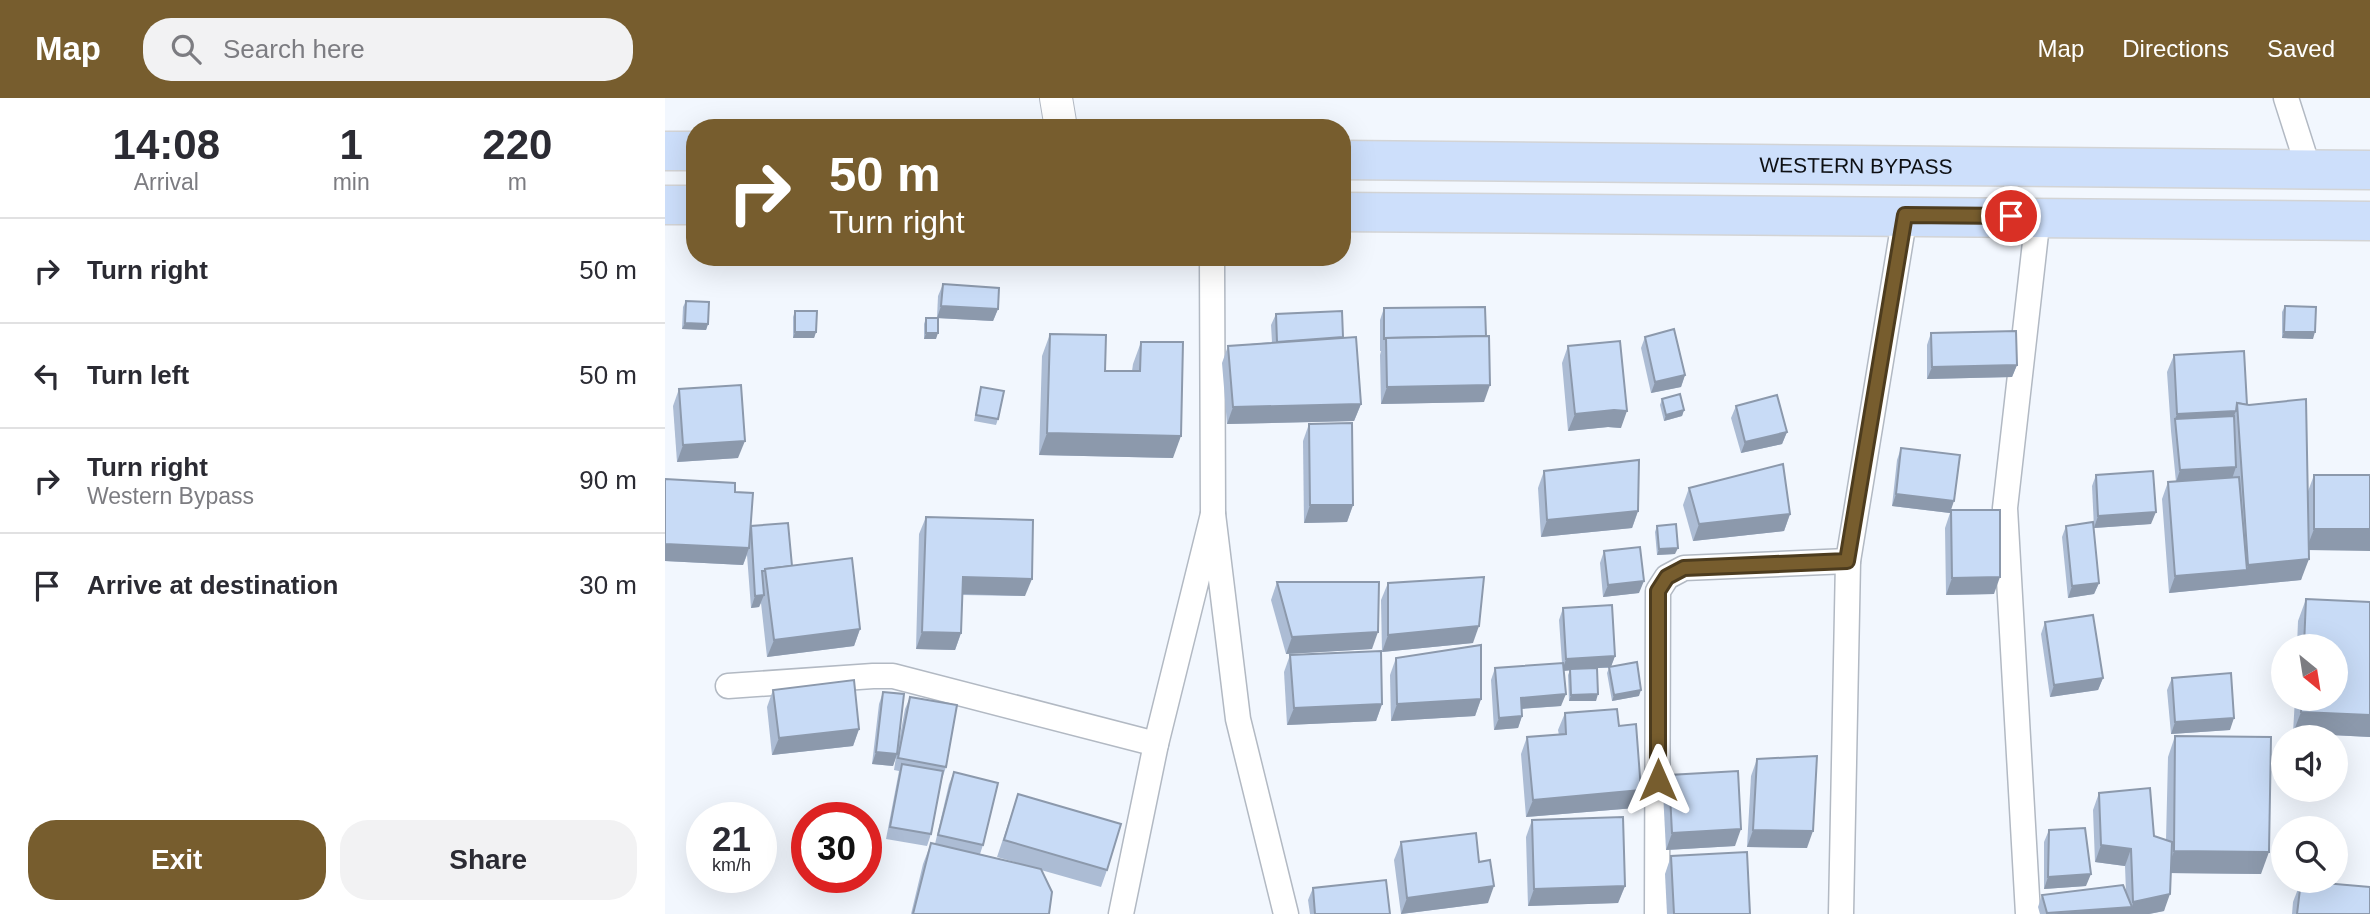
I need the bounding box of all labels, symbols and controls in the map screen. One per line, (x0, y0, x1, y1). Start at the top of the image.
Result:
search box (143, 18, 633, 81)
text: Map (35, 30, 101, 67)
icon: search (167, 30, 205, 68)
text: Search here (223, 34, 365, 64)
text: Map (2038, 35, 2084, 62)
text: Directions (2122, 35, 2229, 62)
text: Saved (2267, 35, 2335, 62)
text: 14:08 (113, 121, 220, 168)
text: 1 (339, 121, 363, 168)
text: 220 (482, 121, 552, 168)
icon: right (714, 147, 805, 238)
text: 50 m (829, 147, 941, 201)
street label: WESTERN BYPASS (1759, 153, 1953, 177)
text: Arrival (134, 169, 199, 195)
text: min (333, 169, 370, 195)
text: m (508, 169, 527, 195)
pin (1981, 186, 2041, 246)
icon: arrive (1992, 197, 2030, 235)
text: Turn right (829, 204, 965, 240)
icon: right (28, 252, 66, 290)
text: Turn right (87, 255, 208, 285)
text: 50 m (579, 255, 637, 285)
icon: left (28, 357, 66, 395)
text: Turn left (87, 360, 189, 390)
text: 50 m (579, 360, 637, 390)
text: Turn right (87, 452, 208, 482)
icon: right (28, 462, 66, 500)
text: 90 m (579, 465, 637, 495)
text: Western Bypass (87, 483, 254, 509)
icon: arrive (28, 567, 66, 605)
text: Arrive at destination (87, 570, 338, 600)
text: 30 m (579, 570, 637, 600)
north arrow (2271, 634, 2349, 710)
map controls (2271, 634, 2348, 893)
button: sound (2271, 725, 2348, 802)
position arrow (1621, 743, 1695, 817)
speed limit sign: 30 (791, 802, 882, 893)
button: search (2271, 816, 2348, 893)
text: 21 (712, 819, 751, 858)
button: Exit (28, 820, 326, 900)
button: Share (340, 820, 637, 900)
text: km/h (712, 855, 751, 875)

